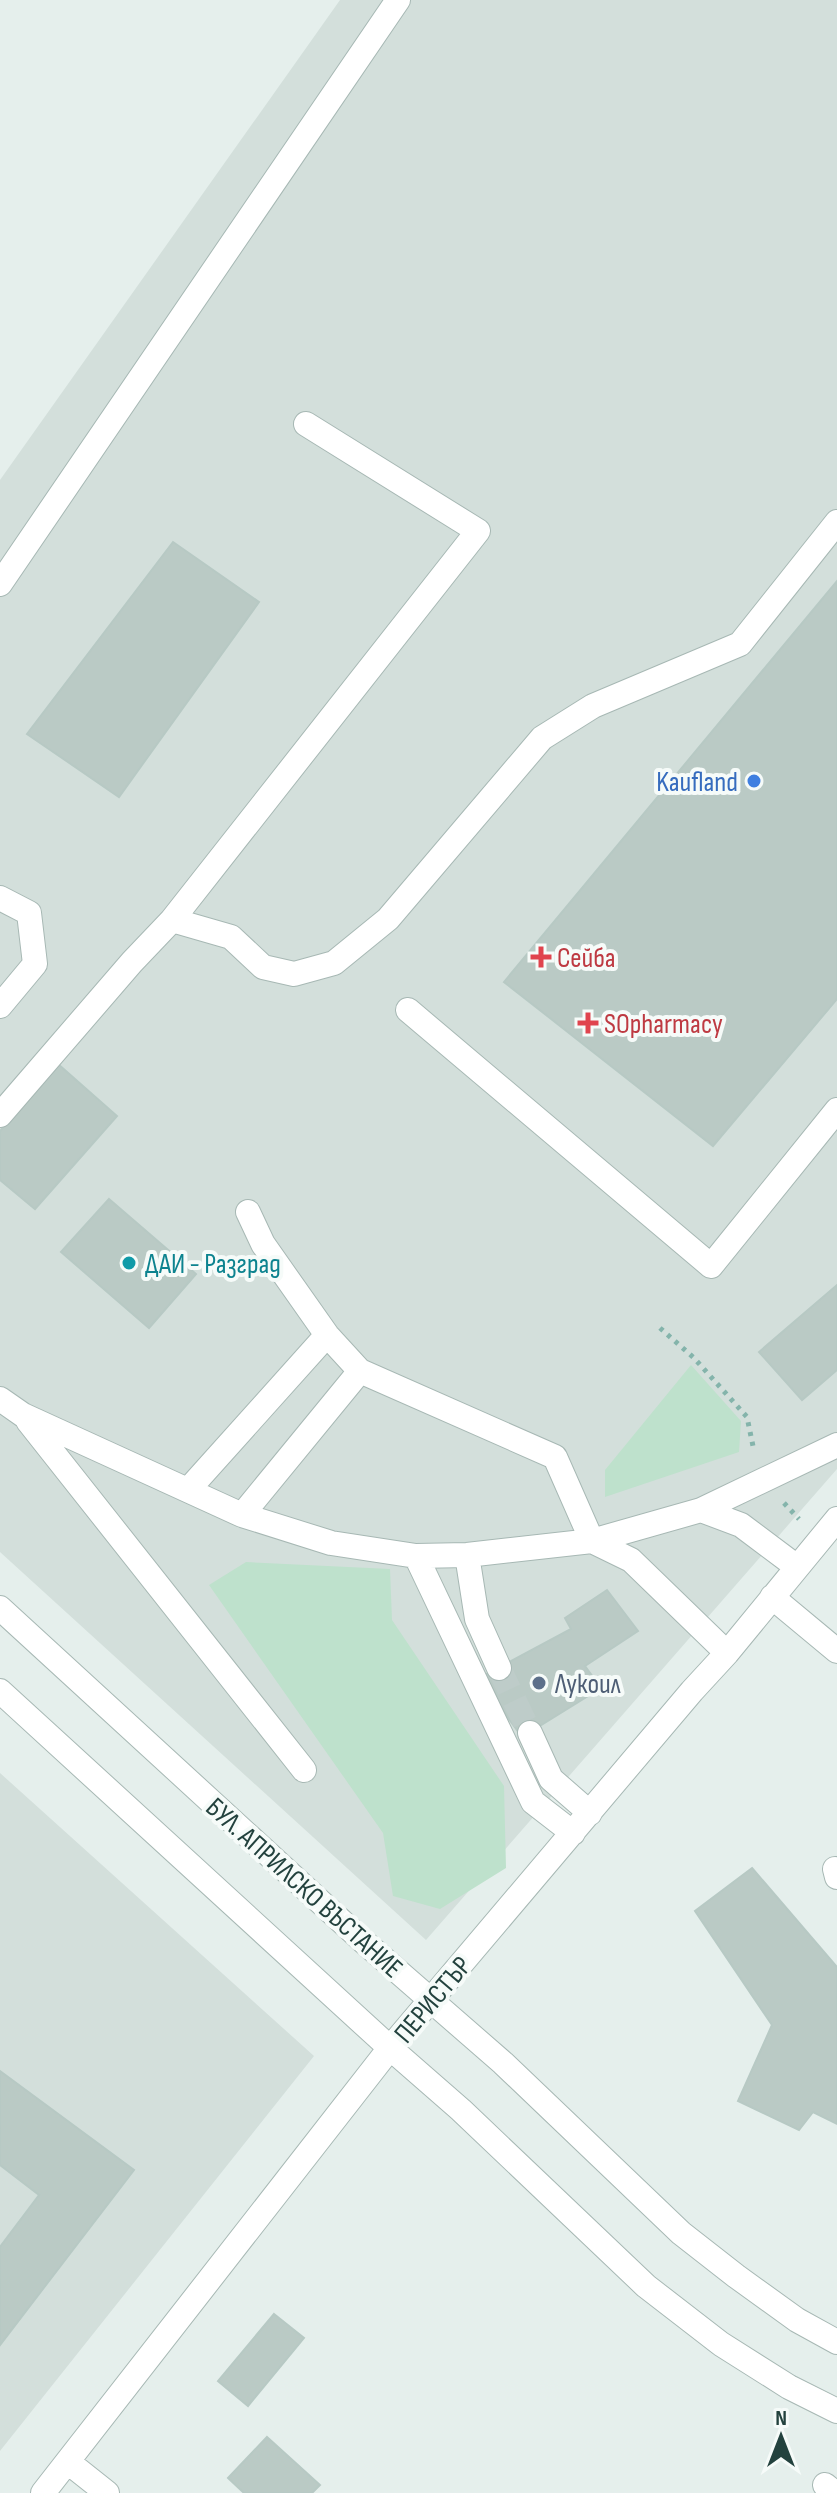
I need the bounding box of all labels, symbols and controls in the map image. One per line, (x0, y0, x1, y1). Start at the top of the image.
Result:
place label: Kaufland (656, 766, 738, 799)
marker: Kaufland (745, 772, 763, 790)
place label: Сейба (557, 942, 616, 975)
marker: Сейба (532, 948, 550, 966)
place label: SOpharmacy (604, 1008, 723, 1041)
marker: SOpharmacy (579, 1014, 597, 1032)
place label: ДАИ - Разград (145, 1248, 281, 1281)
marker: ДАИ - Разград (120, 1254, 138, 1272)
place label: Лукоил (554, 1668, 621, 1701)
marker: Лукоил (530, 1674, 548, 1692)
street label: БУЛ. АПРИЛСКО ВЪСТАНИЕ (199, 1791, 409, 1985)
street label: ПЕРИСТЪР (388, 1950, 479, 2050)
north arrow (741, 2397, 821, 2477)
text: N (775, 2405, 787, 2432)

